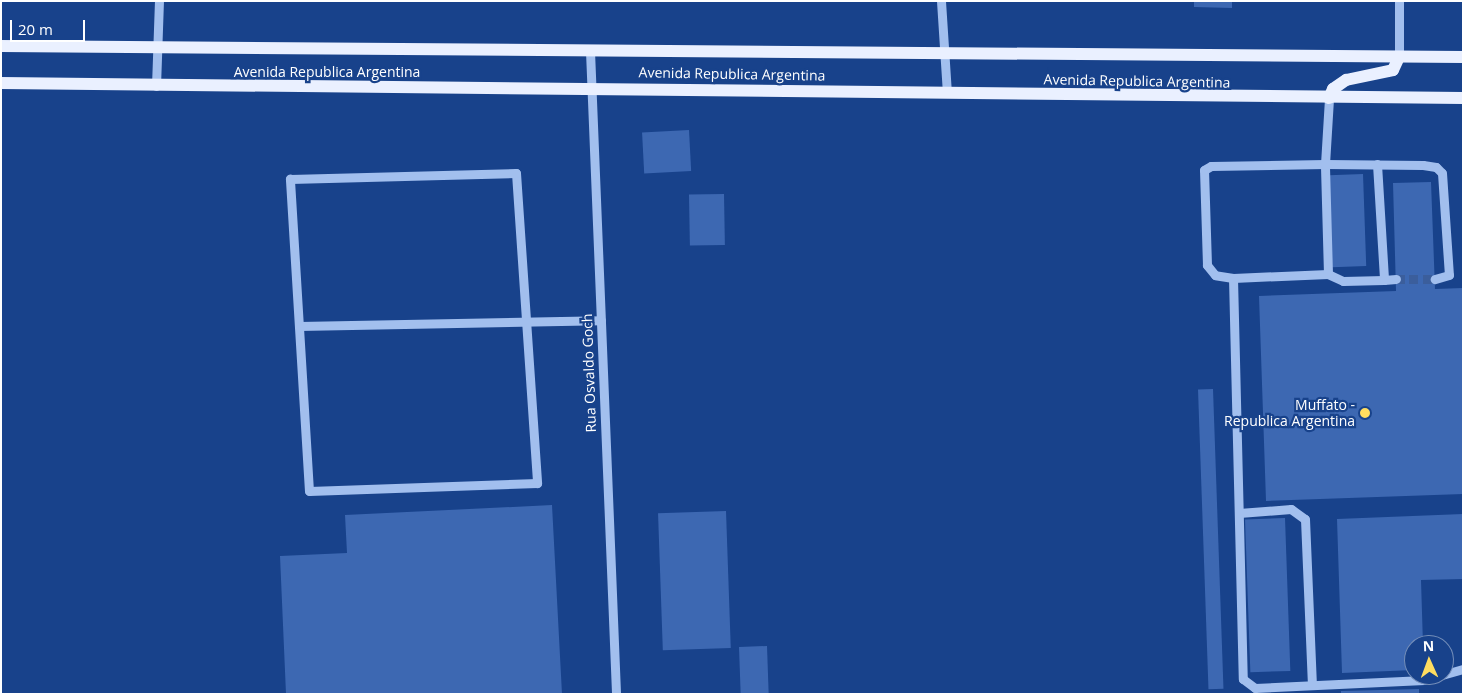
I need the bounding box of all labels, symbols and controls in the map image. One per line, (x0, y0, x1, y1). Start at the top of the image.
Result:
scale bar (12, 10, 88, 42)
text: 20 m (18, 19, 53, 39)
street label: Avenida Republica Argentina (234, 64, 420, 80)
street label: Avenida Republica Argentina (639, 64, 825, 84)
street label: Avenida Republica Argentina (1044, 71, 1230, 91)
street label: Rua Osvaldo Goch (579, 313, 599, 433)
place label: Muffato - Republica Argentina (1224, 397, 1355, 430)
marker: Muffato - Republica Argentina (1359, 407, 1371, 419)
north arrow (1404, 635, 1454, 685)
text: N (1422, 636, 1435, 655)

